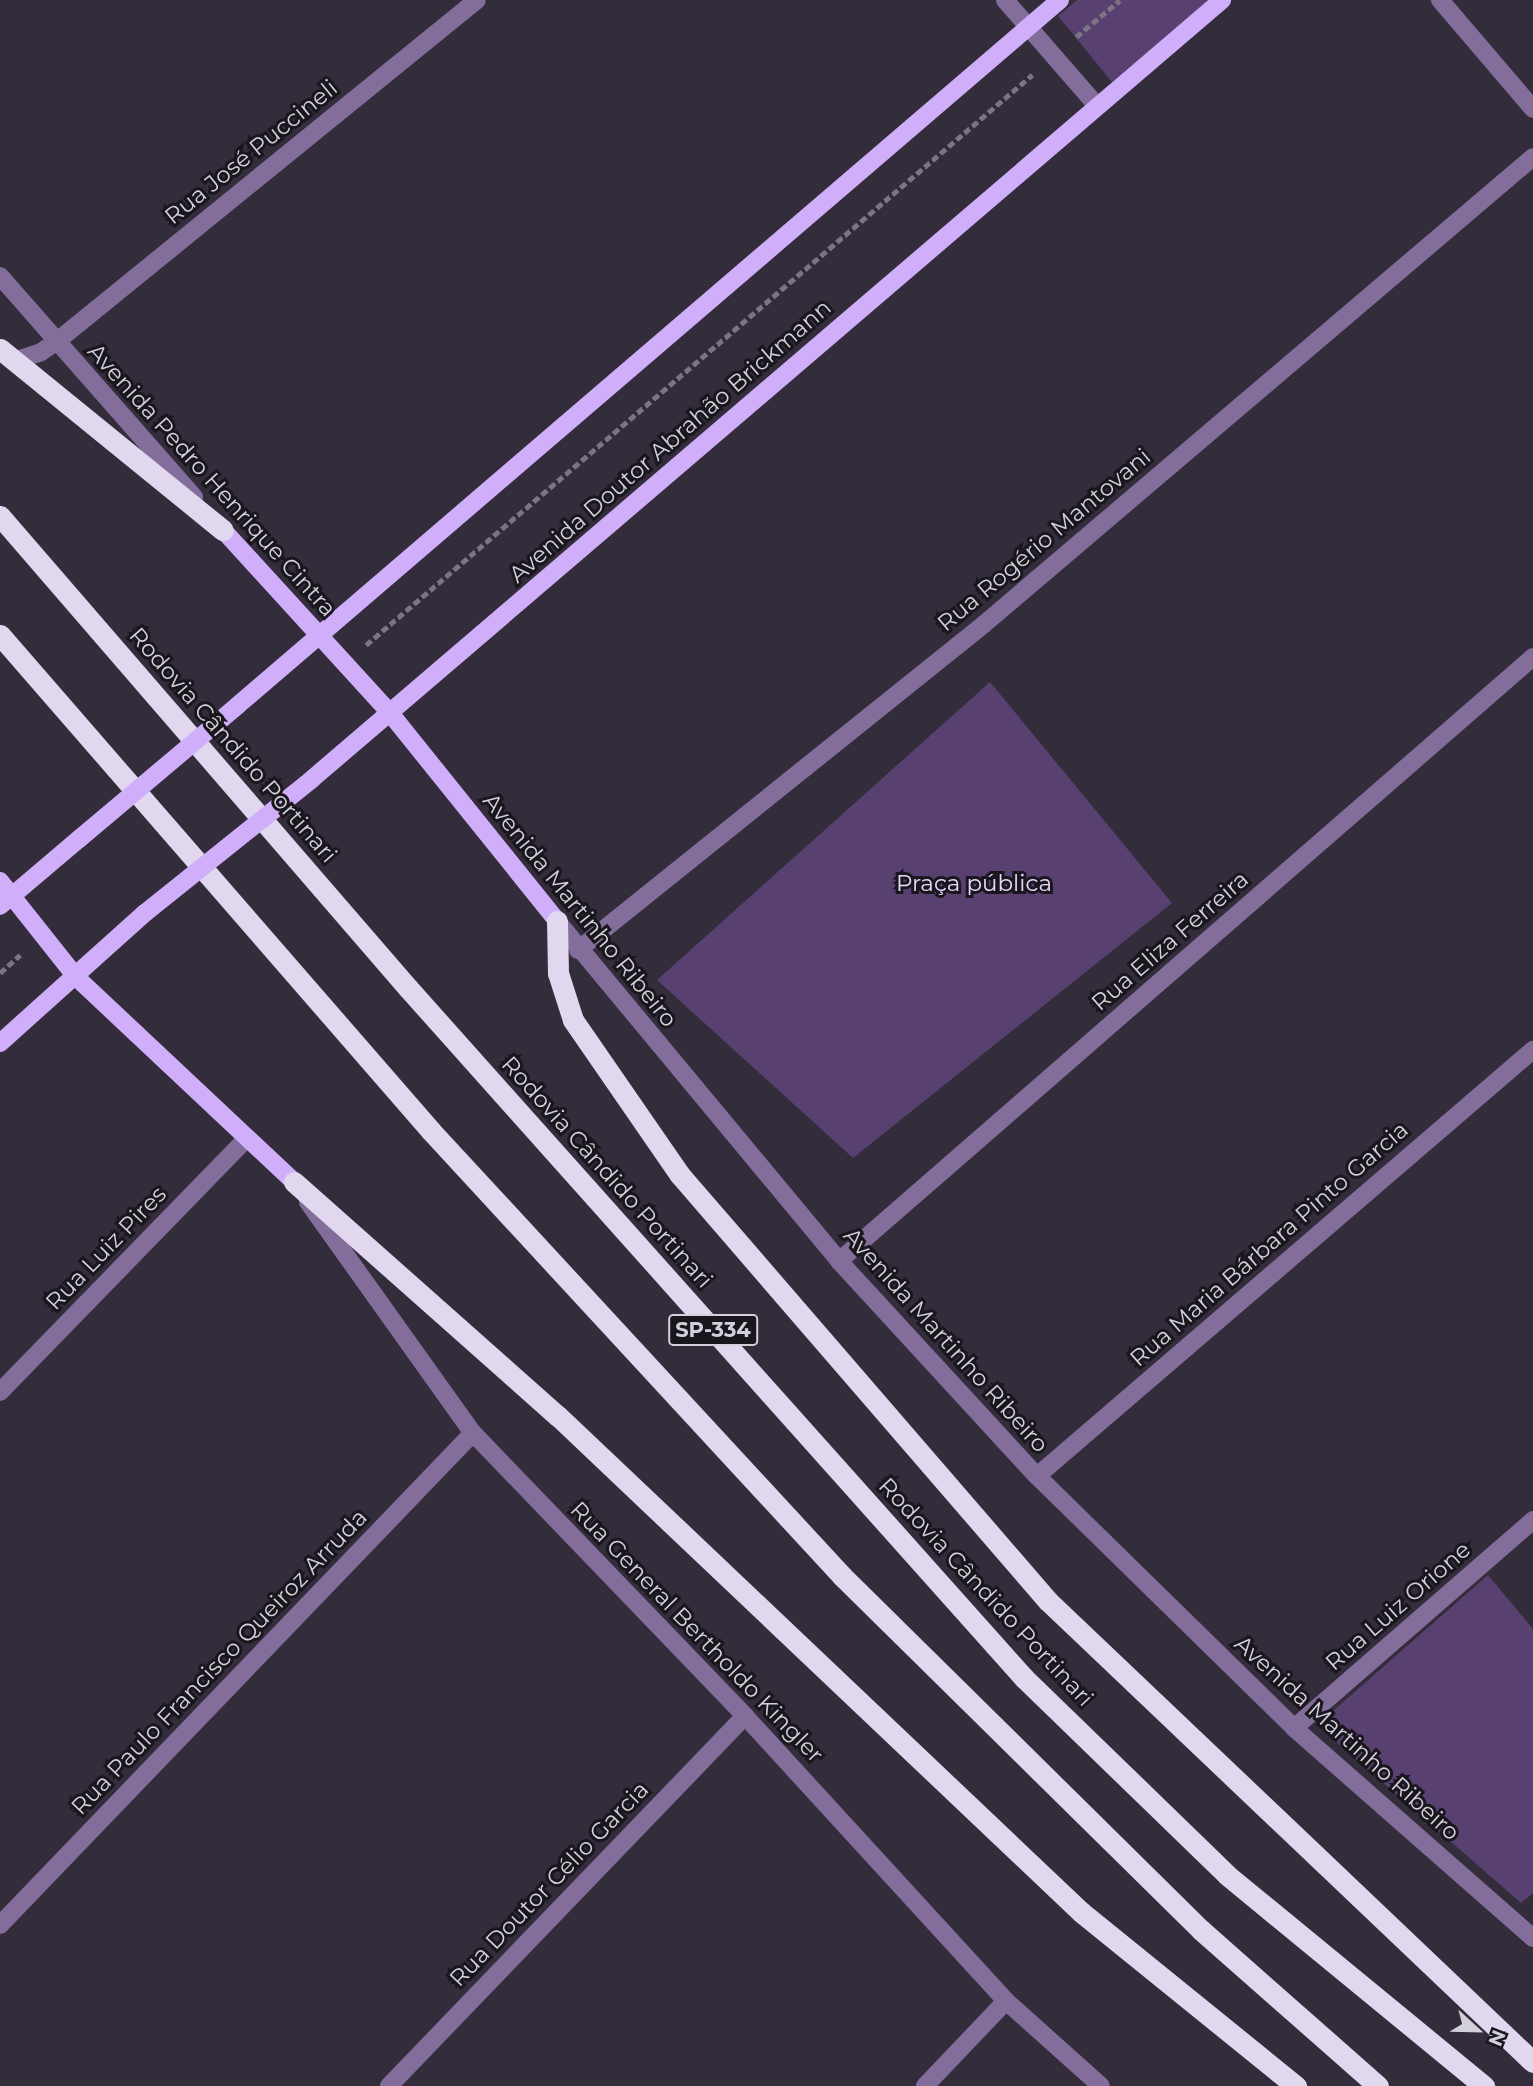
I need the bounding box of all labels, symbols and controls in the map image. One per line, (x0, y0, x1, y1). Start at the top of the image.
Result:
street label: Rua José Puccineli (159, 74, 343, 230)
street label: Avenida Doutor Abrahão Brickmann (503, 294, 837, 588)
street label: Avenida Pedro Henrique Cintra (82, 338, 342, 622)
street label: Rua Rogério Mantovani (932, 443, 1156, 637)
street label: Rodovia Cândido Portinari (123, 622, 343, 868)
street label: Avenida Martinho Ribeiro (477, 788, 683, 1032)
street label: Rua Eliza Ferreira (1086, 865, 1254, 1017)
park label: Praça pública (896, 869, 1052, 897)
street label: Rodovia Cândido Portinari (496, 1051, 718, 1293)
street label: Rua Maria Bárbara Pinto Garcia (1124, 1116, 1414, 1372)
street label: Rua Luiz Pires (40, 1180, 172, 1316)
street label: Avenida Martinho Ribeiro (838, 1222, 1054, 1458)
road number: SP-334 (668, 1312, 758, 1348)
street label: Rodovia Cândido Portinari (873, 1472, 1099, 1712)
street label: Rua General Bertholdo Kingler (565, 1496, 829, 1768)
street label: Rua Paulo Francisco Queiroz Arruda (65, 1504, 373, 1820)
street label: Rua Luiz Orione (1320, 1536, 1476, 1676)
street label: Avenida Martinho Ribeiro (1229, 1630, 1465, 1846)
street label: Rua Doutor Célio Garcia (444, 1776, 654, 1992)
north arrow (1442, 1995, 1512, 2065)
text: N (1483, 2027, 1510, 2049)

